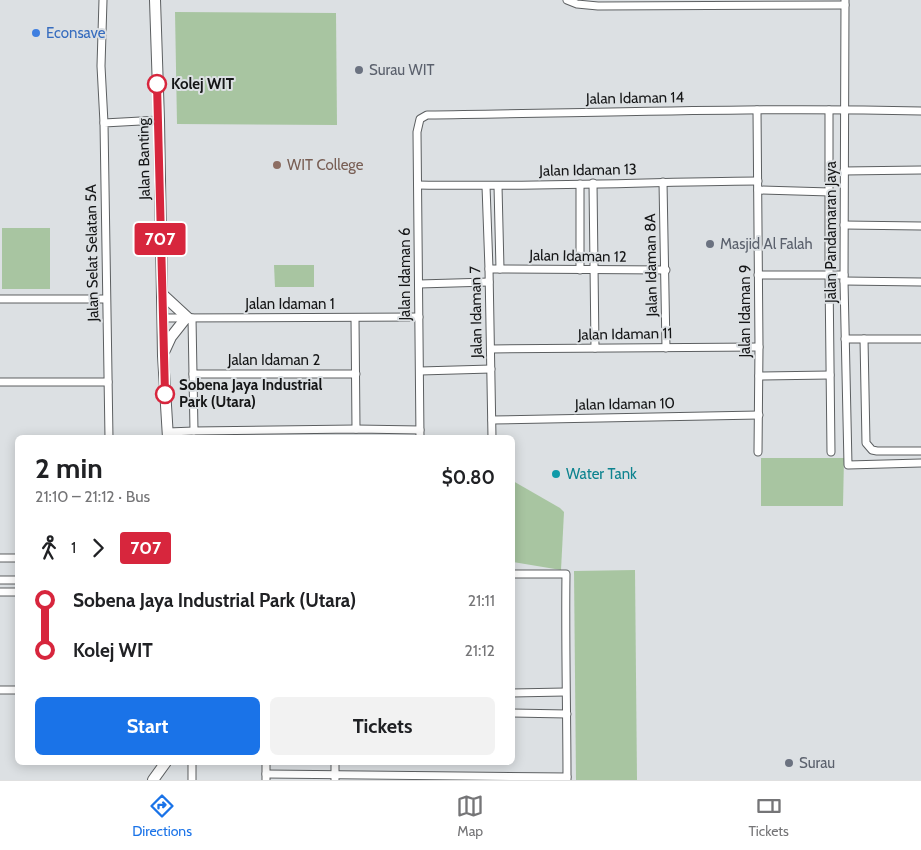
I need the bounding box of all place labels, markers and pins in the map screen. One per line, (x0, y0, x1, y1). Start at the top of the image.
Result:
place label: Econsave (46, 24, 106, 42)
marker: Econsave (30, 27, 42, 39)
place label: Surau WIT (369, 61, 435, 79)
marker: Surau WIT (353, 64, 365, 76)
marker: Kolej WIT (147, 74, 167, 94)
place label: Kolej WIT (171, 75, 235, 93)
place label: WIT College (287, 156, 364, 174)
marker: WIT College (271, 159, 283, 171)
place label: Masjid Al Falah (720, 235, 813, 253)
marker: Masjid Al Falah (704, 238, 716, 250)
place label: Sobena Jaya Industrial Park (Utara) (179, 376, 322, 411)
marker: Sobena Jaya Industrial Park (Utara) (155, 384, 175, 404)
place label: Water Tank (566, 465, 637, 483)
marker: Water Tank (550, 468, 562, 480)
place label: Surau (799, 754, 835, 772)
marker: Surau (783, 757, 795, 769)

